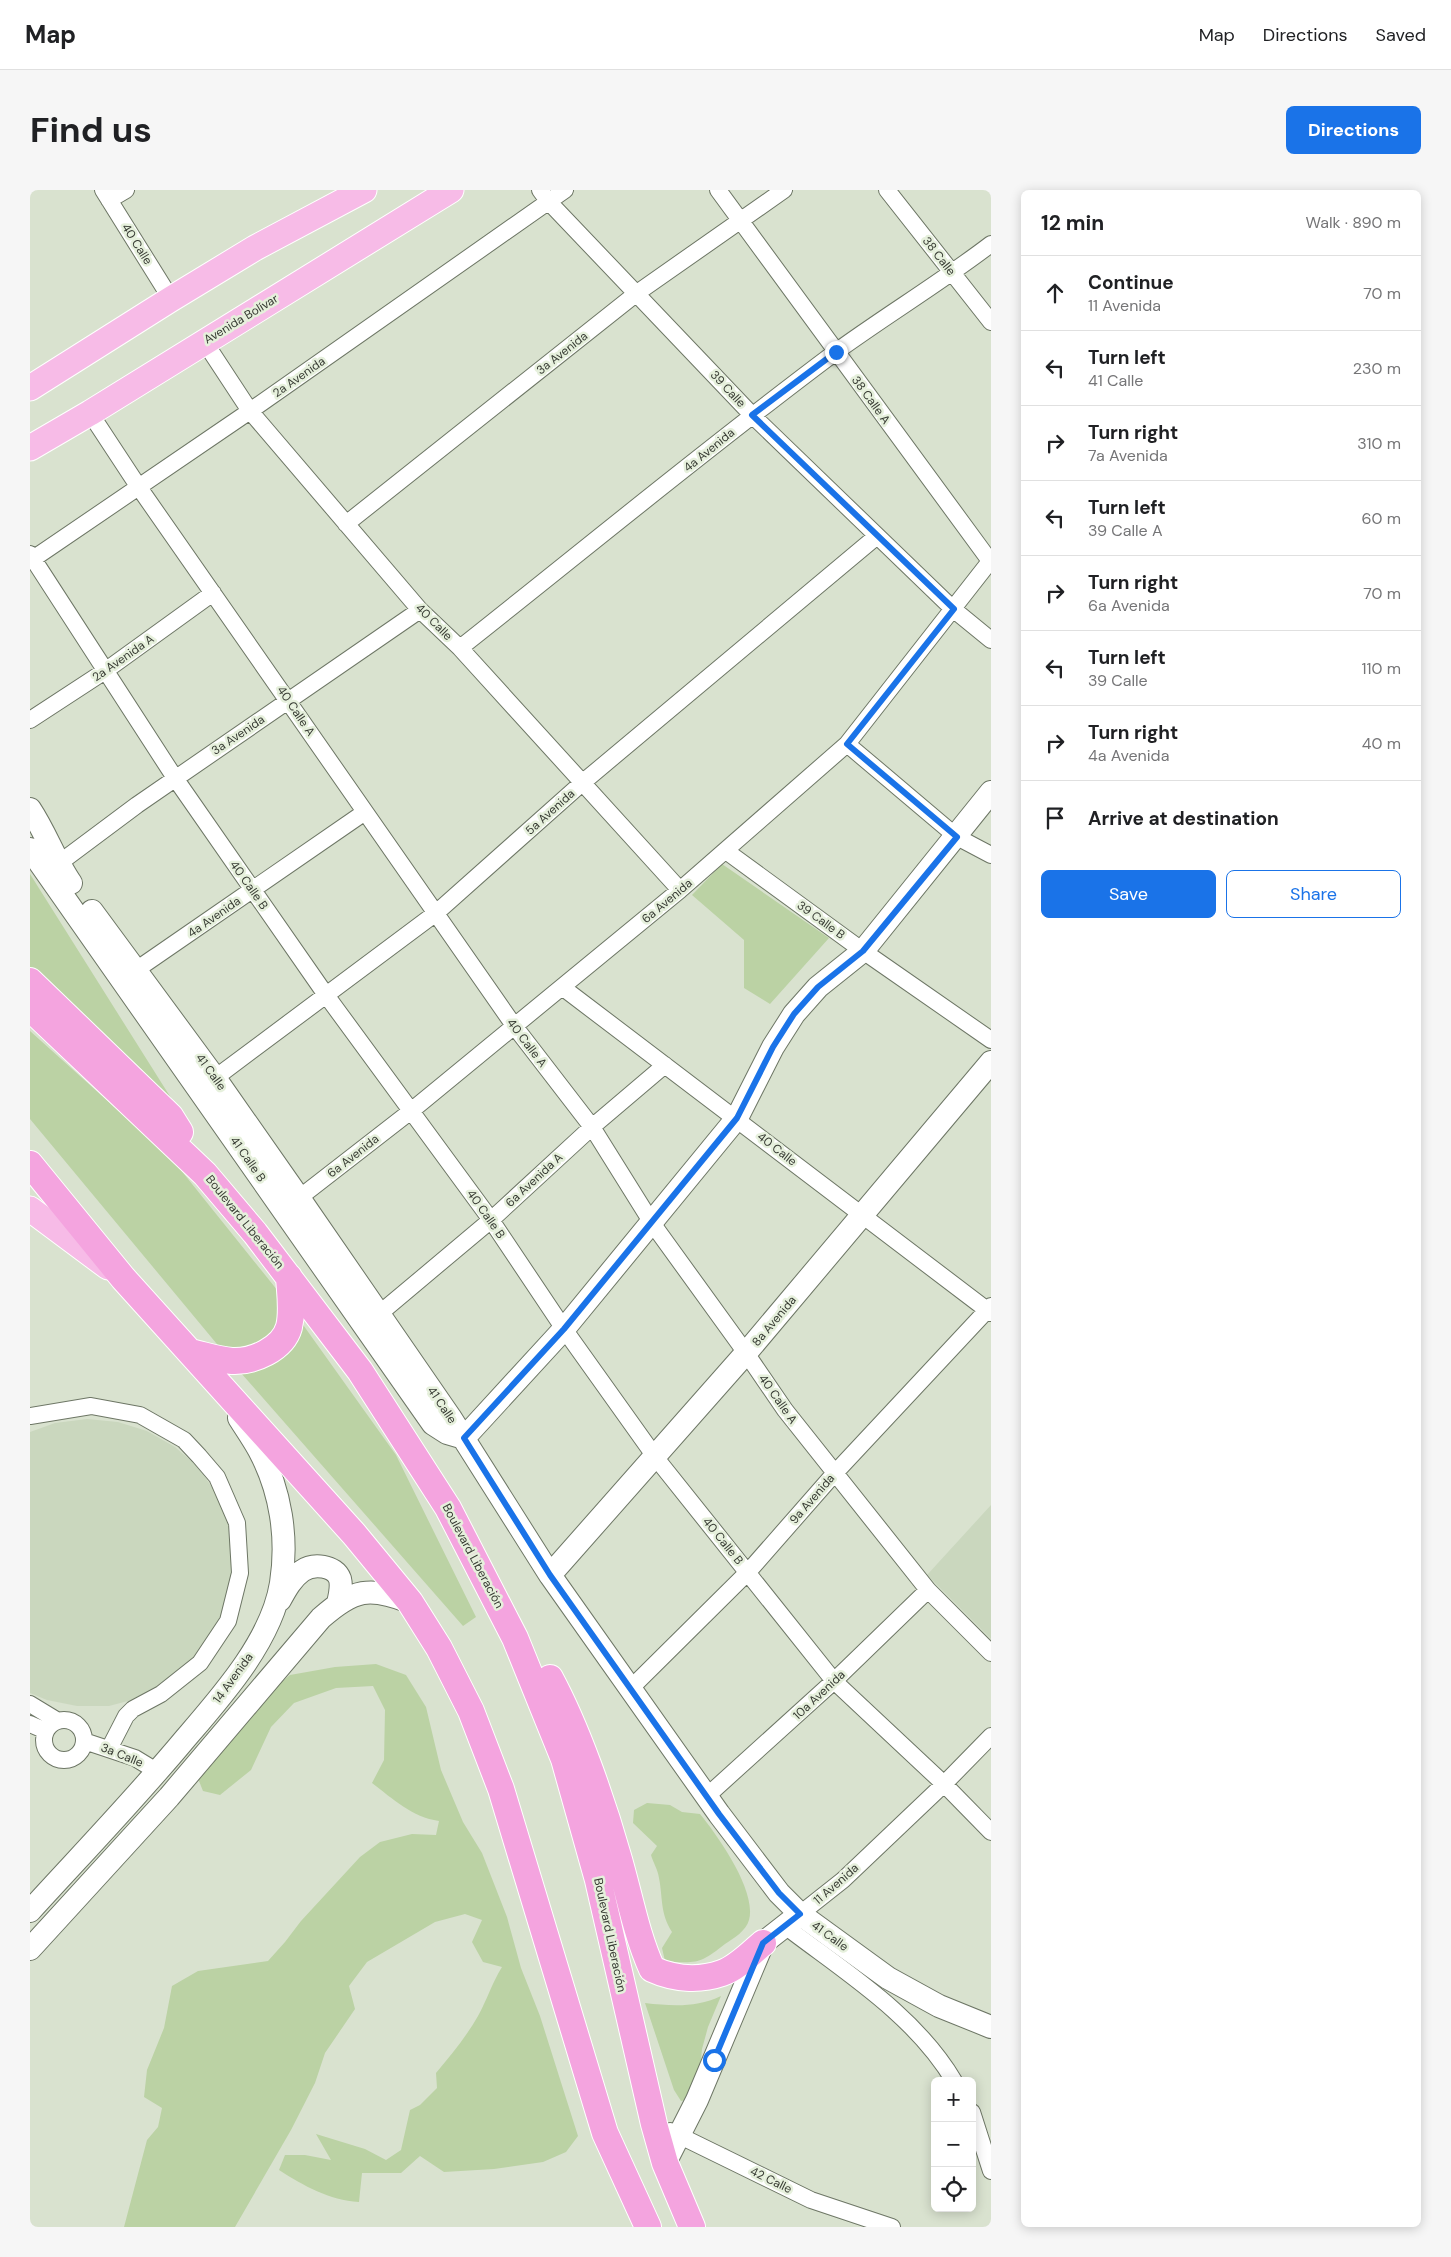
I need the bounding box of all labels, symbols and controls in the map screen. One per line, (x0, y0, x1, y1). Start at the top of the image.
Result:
text: Map (25, 19, 76, 50)
text: Map (1199, 23, 1235, 47)
text: Directions (1263, 23, 1348, 47)
text: Saved (1376, 23, 1426, 47)
button: Directions (1286, 106, 1421, 154)
text: Find us (30, 107, 152, 153)
text: 12 min (1041, 209, 1104, 237)
text: Walk · 890 m (1306, 212, 1401, 233)
street label: 40 Calle (118, 220, 156, 268)
street label: 38 Calle (919, 233, 959, 279)
text: Continue (1088, 270, 1174, 295)
icon: ahead (1041, 279, 1069, 307)
text: 70 m (1363, 283, 1401, 304)
street label: Avenida Bolívar (201, 290, 282, 347)
text: 11 Avenida (1088, 295, 1161, 316)
street label: 3a Avenida (533, 328, 591, 378)
route end (825, 341, 848, 364)
text: Turn left (1088, 345, 1166, 370)
street label: 2a Avenida (270, 353, 328, 401)
icon: left (1041, 354, 1069, 382)
text: 230 m (1353, 358, 1401, 379)
street label: 39 Calle (707, 367, 749, 411)
text: 41 Calle (1088, 370, 1143, 391)
street label: 38 Calle A (848, 373, 894, 427)
text: Turn right (1088, 420, 1178, 445)
street label: 4a Avenida (680, 425, 738, 475)
icon: right (1041, 429, 1069, 457)
text: 310 m (1357, 433, 1401, 454)
text: 7a Avenida (1088, 445, 1168, 466)
text: Turn left (1088, 495, 1166, 520)
icon: left (1041, 504, 1069, 532)
text: 60 m (1361, 508, 1401, 529)
text: 39 Calle A (1088, 520, 1163, 541)
text: Turn right (1088, 570, 1178, 595)
icon: right (1041, 579, 1069, 607)
text: 70 m (1363, 583, 1401, 604)
text: 6a Avenida (1088, 595, 1170, 616)
street label: 40 Calle (412, 600, 456, 644)
street label: 2a Avenida A (89, 631, 157, 685)
text: Turn left (1088, 645, 1166, 670)
icon: left (1041, 654, 1069, 682)
text: 110 m (1362, 658, 1401, 679)
text: 39 Calle (1088, 670, 1148, 691)
street label: 40 Calle A (273, 683, 319, 739)
street label: 3a Avenida (208, 711, 268, 759)
text: Turn right (1088, 720, 1178, 745)
icon: right (1041, 729, 1069, 757)
text: 40 m (1362, 733, 1401, 754)
text: 4a Avenida (1088, 745, 1169, 766)
street label: 5a Avenida (522, 786, 578, 838)
icon: arrive (1041, 804, 1069, 832)
text: Arrive at destination (1088, 806, 1279, 831)
street label: 40 Calle B (226, 857, 272, 913)
button: Save (1041, 870, 1216, 918)
button: Share (1226, 870, 1401, 918)
street label: 6a Avenida (638, 875, 696, 927)
street label: 4a Avenida (184, 893, 244, 941)
street label: 39 Calle B (794, 897, 848, 943)
street label: 40 Calle A (503, 1015, 551, 1071)
street label: 41 Calle (192, 1050, 230, 1094)
street label: 40 Calle (754, 1129, 800, 1170)
street label: 6a Avenida (324, 1131, 382, 1181)
street label: 41 Calle B (227, 1133, 269, 1185)
street label: 6a Avenida A (502, 1149, 566, 1211)
street label: Boulevard Liberación (202, 1172, 288, 1272)
street label: 40 Calle B (463, 1186, 509, 1242)
street label: 8a Avenida (748, 1292, 800, 1350)
street label: 40 Calle A (755, 1371, 801, 1427)
street label: 41 Calle (424, 1383, 460, 1427)
street label: 9a Avenida (786, 1471, 838, 1527)
street label: Boulevard Liberación (439, 1501, 507, 1611)
street label: 40 Calle B (699, 1514, 747, 1568)
street label: 14 Avenida (209, 1650, 257, 1706)
street label: 10a Avenida (790, 1667, 848, 1723)
street label: 3a Calle (99, 1739, 146, 1771)
street label: 11 Avenida (810, 1860, 862, 1908)
street label: Boulevard Liberación (590, 1876, 630, 1994)
street label: 41 Calle (808, 1917, 852, 1955)
route start (703, 2049, 726, 2072)
map controls (931, 2077, 976, 2212)
button: + (931, 2077, 976, 2122)
button: − (931, 2122, 976, 2167)
street label: 42 Calle (747, 2163, 795, 2197)
button: locate (931, 2167, 976, 2212)

